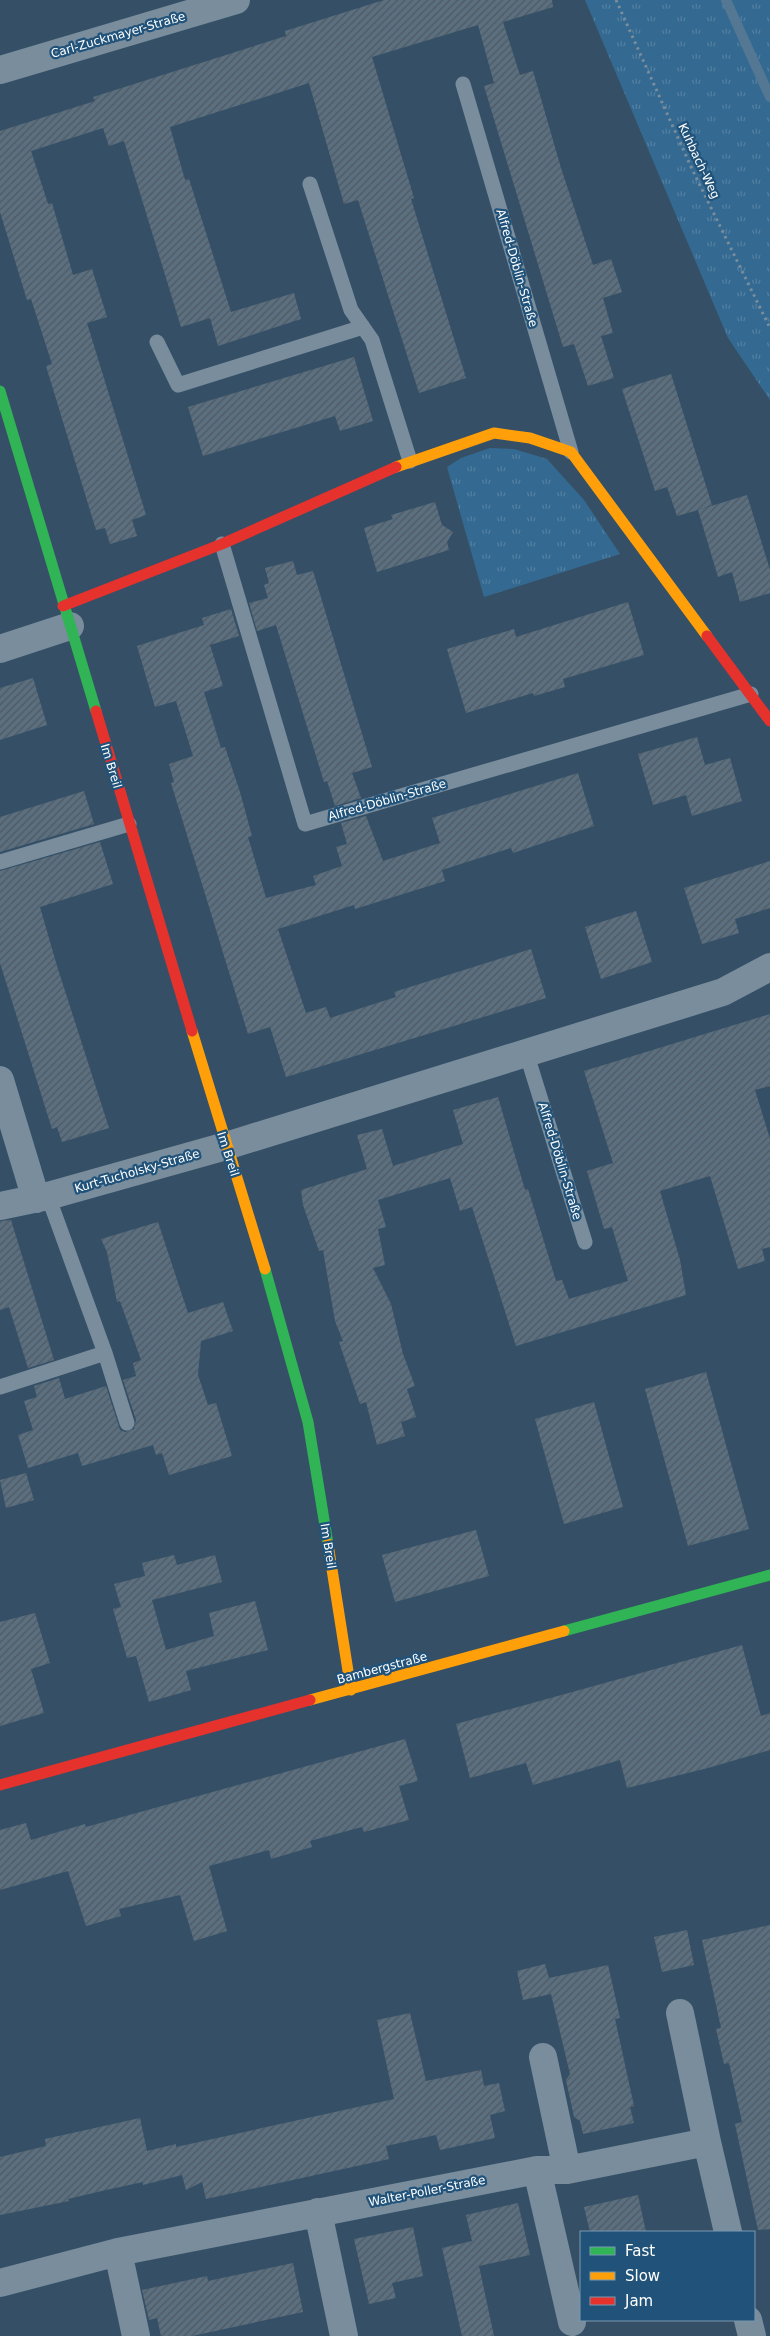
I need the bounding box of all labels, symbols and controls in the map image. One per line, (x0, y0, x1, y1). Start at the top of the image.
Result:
street label: Carl-Zuckmayer-Straße (49, 9, 187, 61)
street label: Kuhbach-Weg (675, 121, 723, 201)
street label: Alfred-Döblin-Straße (493, 207, 541, 329)
street label: Im Breil (98, 742, 124, 790)
street label: Alfred-Döblin-Straße (326, 776, 448, 824)
street label: Alfred-Döblin-Straße (535, 1101, 585, 1221)
street label: Im Breil (214, 1130, 242, 1178)
street label: Kurt-Tucholsky-Straße (73, 1146, 201, 1196)
street label: Im Breil (317, 1522, 339, 1570)
street label: Bambergstraße (335, 1649, 429, 1687)
street label: Walter-Poller-Straße (367, 2173, 487, 2209)
legend (580, 2231, 755, 2321)
text: Fast (625, 2242, 655, 2260)
text: Slow (625, 2267, 660, 2285)
text: Jam (624, 2292, 653, 2310)

